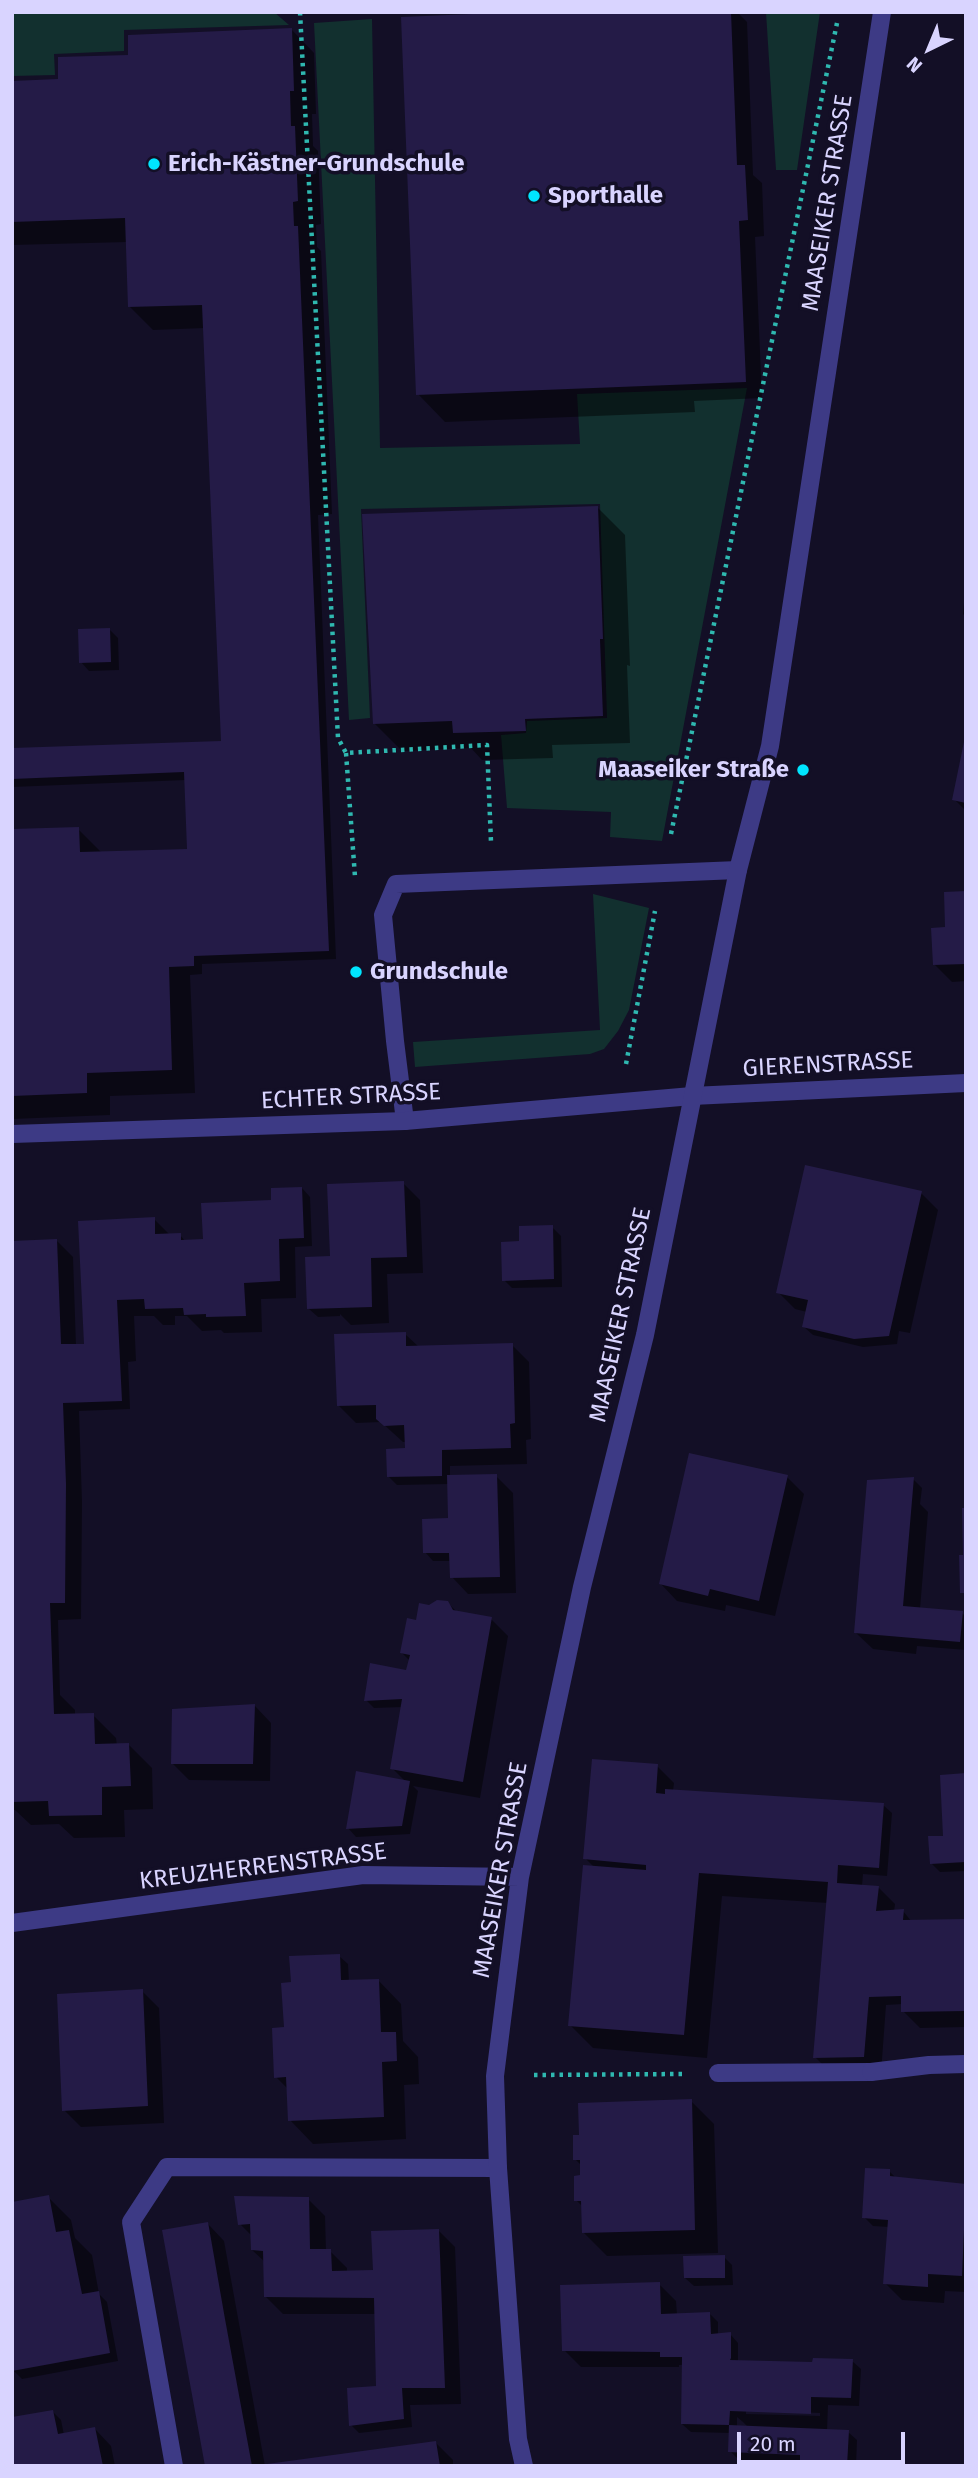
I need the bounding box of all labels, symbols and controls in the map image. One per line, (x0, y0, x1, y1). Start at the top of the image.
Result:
north arrow (894, 14, 964, 84)
text: N (902, 52, 927, 77)
street label: MAASEIKER STRASSE (797, 93, 859, 313)
place label: Erich-Kästner-Grundschule (168, 150, 464, 178)
marker: Erich-Kästner-Grundschule (146, 156, 162, 172)
place label: Sporthalle (548, 182, 663, 210)
marker: Sporthalle (526, 188, 542, 204)
place label: Maaseiker Straße (598, 756, 789, 784)
marker: Maaseiker Straße (795, 762, 811, 778)
place label: Grundschule (370, 958, 508, 986)
marker: Grundschule (348, 964, 364, 980)
street label: GIERENSTRASSE (742, 1046, 914, 1084)
street label: ECHTER STRASSE (260, 1078, 442, 1116)
street label: MAASEIKER STRASSE (584, 1205, 658, 1425)
street label: MAASEIKER STRASSE (468, 1760, 534, 1980)
street label: KREUZHERRENSTRASSE (138, 1838, 388, 1896)
scale bar (740, 2418, 908, 2462)
text: 20 m (750, 2431, 796, 2457)

